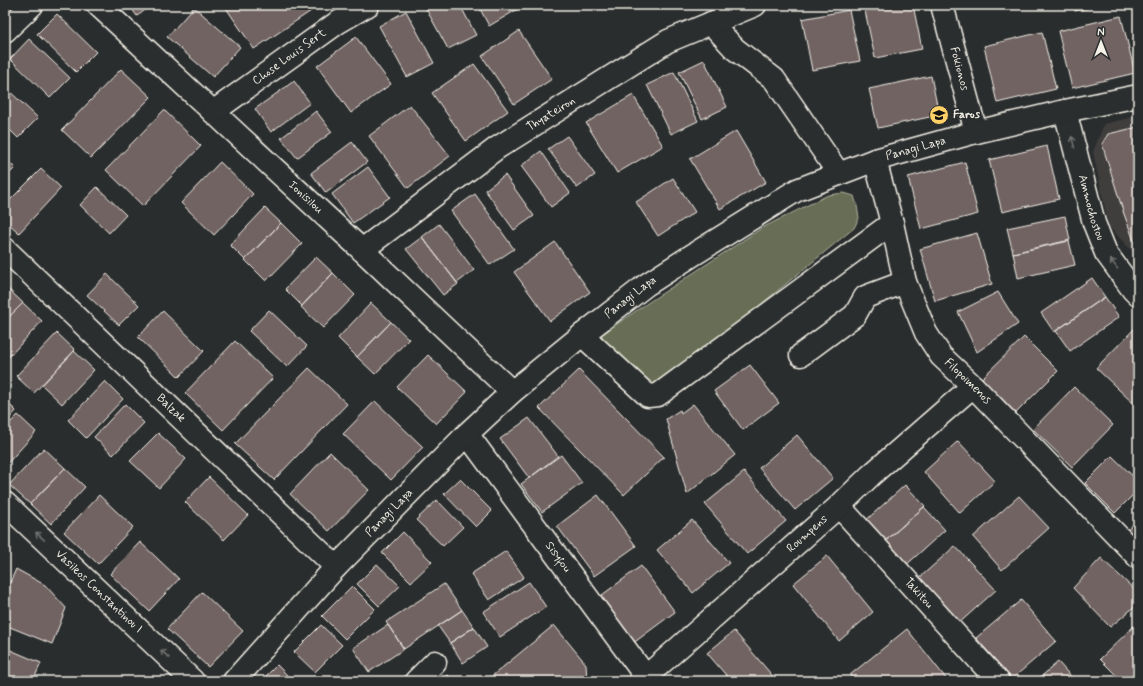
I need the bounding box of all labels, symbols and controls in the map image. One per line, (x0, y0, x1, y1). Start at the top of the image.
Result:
north arrow (1081, 22, 1121, 62)
street label: Chose Louis Sert (249, 25, 329, 89)
text: N (1097, 26, 1105, 40)
street label: Fokionos (946, 45, 973, 93)
street label: Thyateiron (524, 93, 578, 135)
school or university icon: Faros (928, 104, 950, 126)
place label: Faros (953, 107, 981, 123)
street label: Panagi Lapa (884, 133, 948, 165)
one-way arrow (1069, 136, 1076, 149)
street label: Ammochostou (1074, 173, 1108, 243)
street label: Ionisilou (285, 177, 327, 218)
one-way arrow (1110, 259, 1118, 270)
street label: Panagi Lapa (601, 272, 660, 322)
street label: Filopoimenos (941, 355, 995, 408)
street label: Balzak (153, 391, 189, 426)
street label: Panagi Lapa (362, 485, 417, 540)
street label: Roumpens (783, 512, 831, 556)
one-way arrow (35, 531, 45, 541)
street label: Sisyfou (541, 538, 575, 576)
street label: Vasileos Constantinou I (52, 547, 146, 637)
street label: Takitou (900, 575, 937, 613)
one-way arrow (160, 649, 170, 659)

